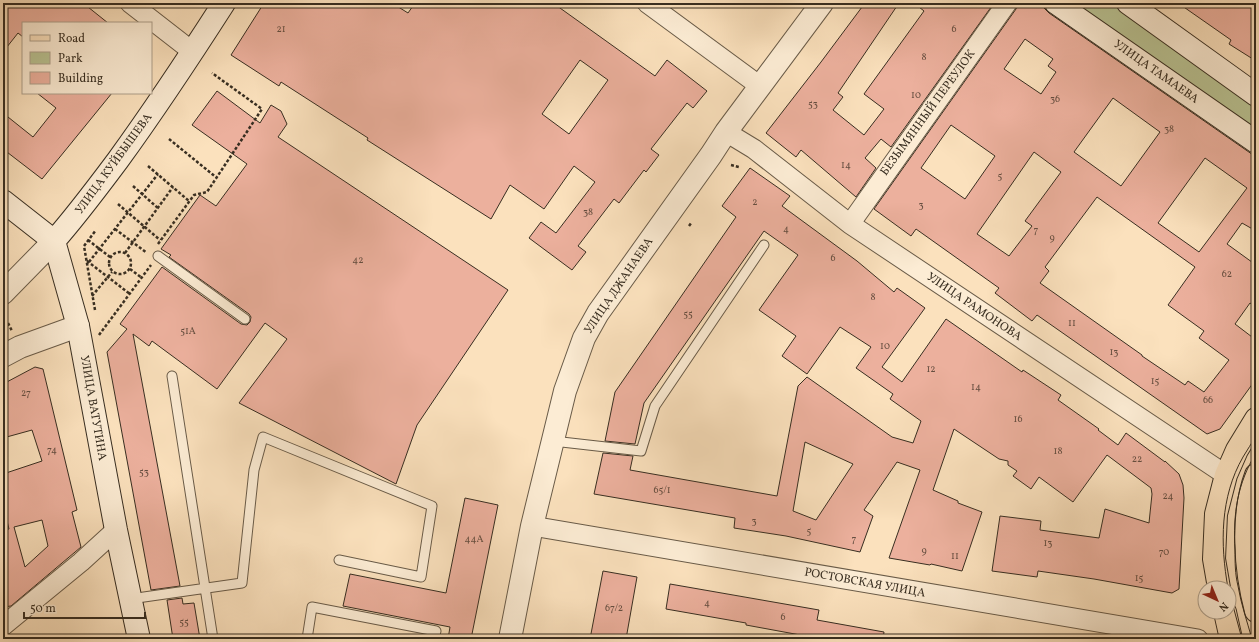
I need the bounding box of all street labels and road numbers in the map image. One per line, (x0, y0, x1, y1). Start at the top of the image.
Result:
street label: УЛИЦА ТАМАЕВА (1110, 37, 1202, 108)
street label: БЕЗЫМЯННЫЙ ПЕРЕУЛОК (876, 46, 979, 179)
street label: УЛИЦА КУЙБЫШЕВА (71, 109, 156, 218)
street label: УЛИЦА ДЖАНАЕВА (581, 234, 658, 337)
street label: УЛИЦА РАМОНОВА (923, 269, 1025, 345)
street label: УЛИЦА ВАТУТИНА (76, 354, 110, 462)
street label: РОСТОВСКАЯ УЛИЦА (803, 564, 927, 602)

